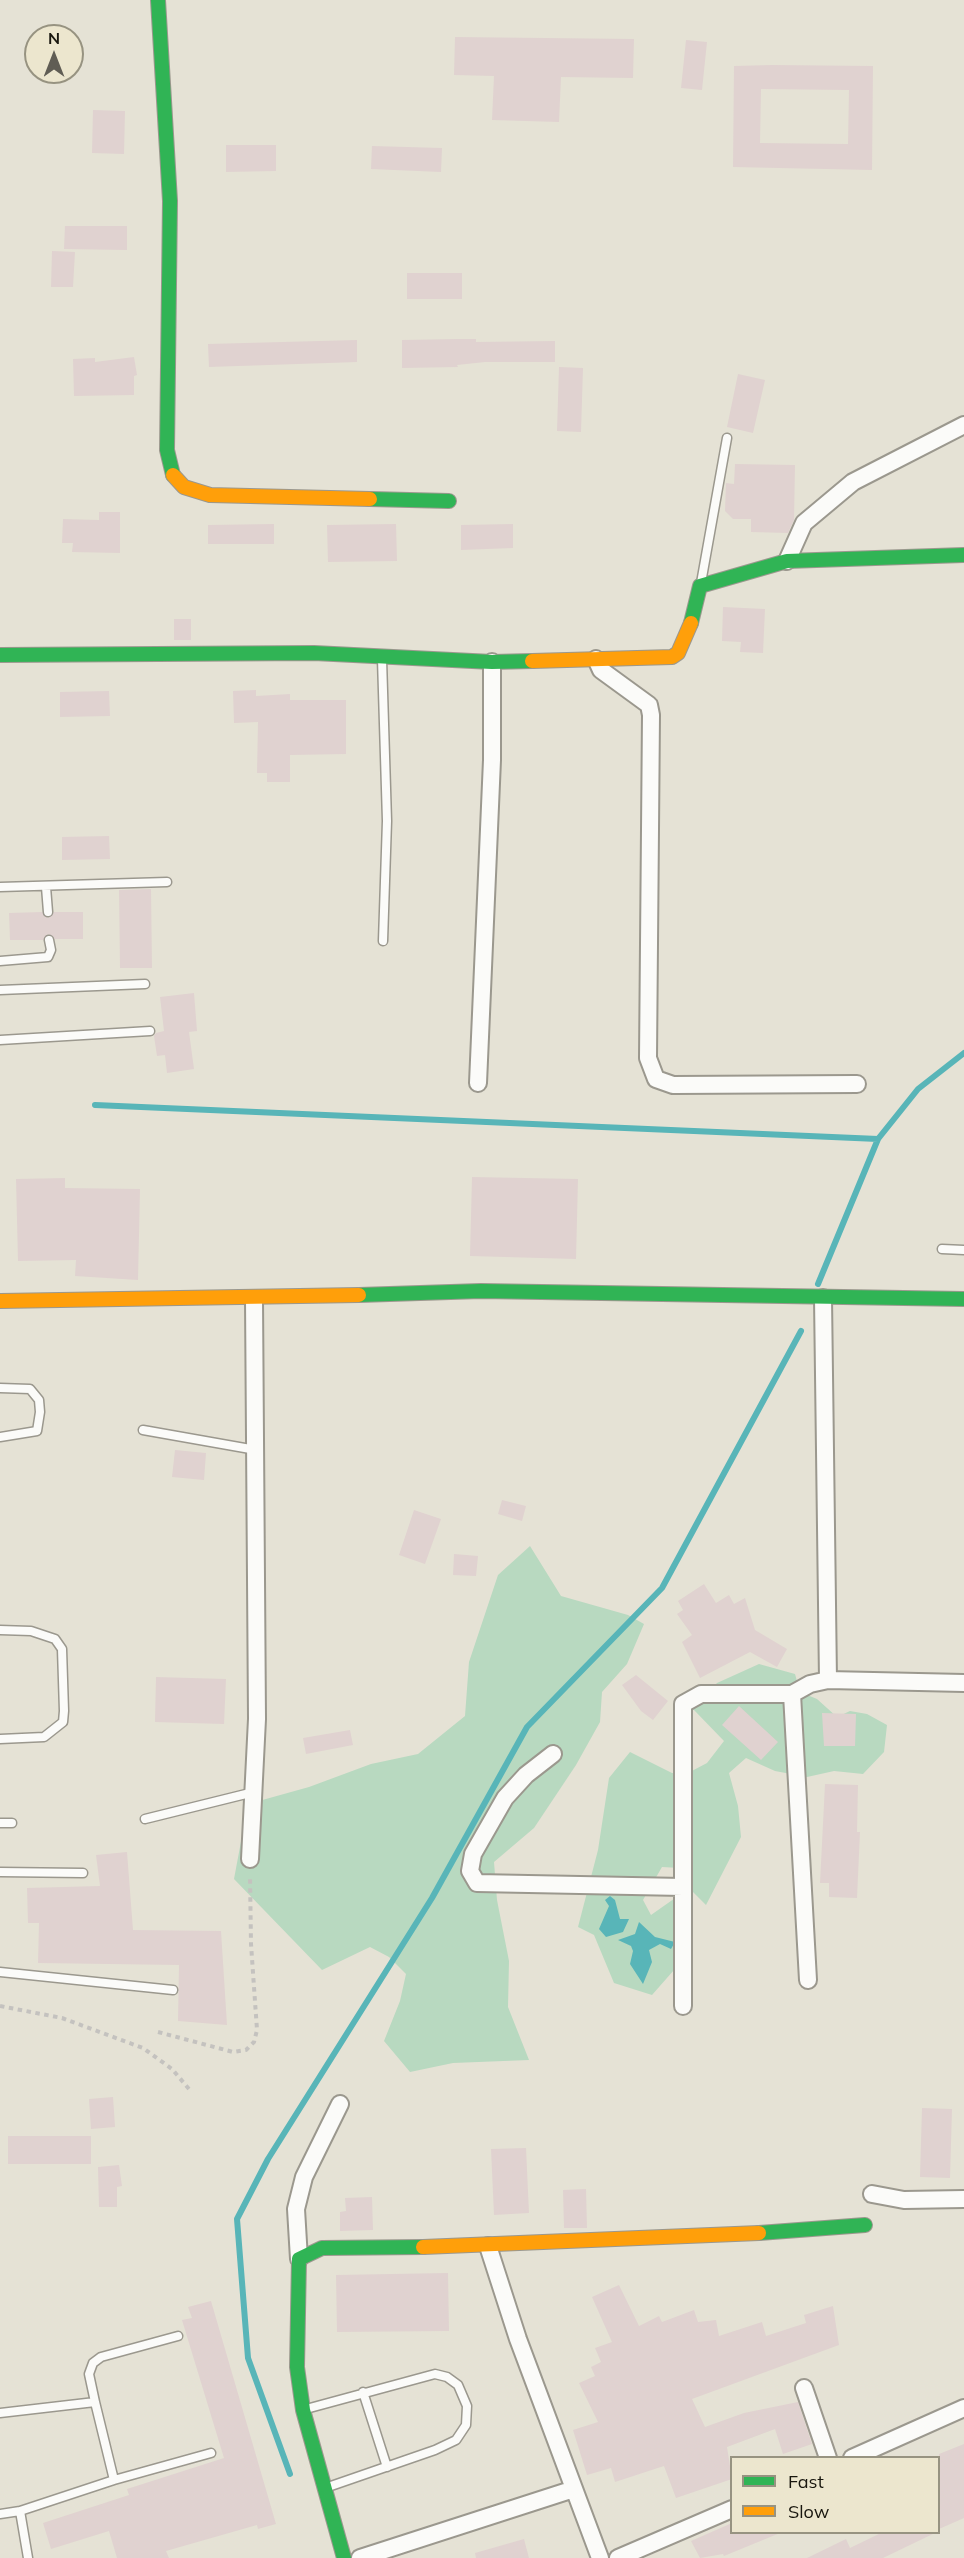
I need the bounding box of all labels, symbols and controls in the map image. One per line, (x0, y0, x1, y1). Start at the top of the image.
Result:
north arrow (24, 24, 84, 84)
text: N (48, 28, 60, 48)
legend (730, 2456, 940, 2534)
text: Fast (788, 2470, 824, 2493)
text: Slow (788, 2500, 829, 2523)

